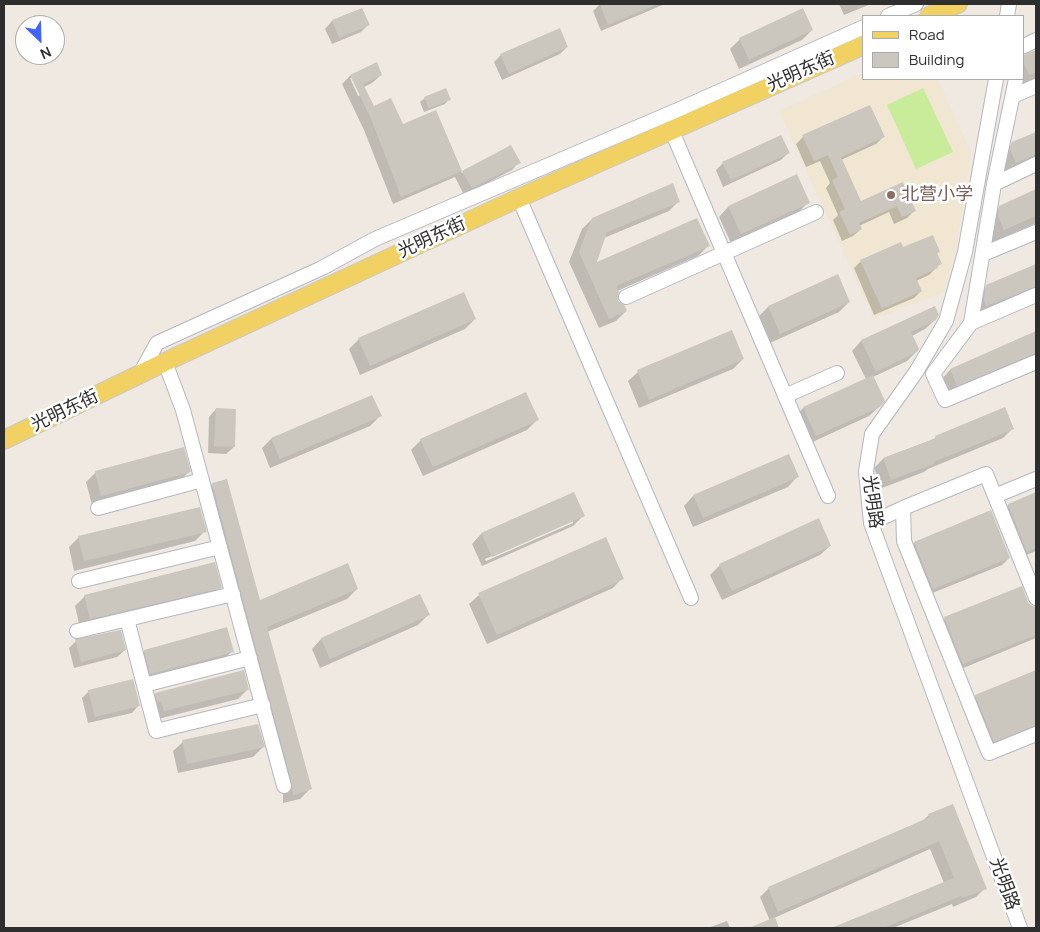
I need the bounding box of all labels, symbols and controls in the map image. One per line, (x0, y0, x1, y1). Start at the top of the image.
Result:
north arrow (15, 15, 65, 65)
legend (862, 15, 1025, 80)
text: Road (909, 24, 945, 45)
text: N (37, 43, 54, 64)
street label: 光明东街 (764, 47, 838, 97)
text: Building (909, 49, 964, 70)
place label: 北营小学 (901, 184, 973, 206)
marker: 北营小学 (885, 189, 897, 201)
street label: 光明东街 (395, 213, 469, 263)
street label: 光明东街 (28, 386, 102, 436)
street label: 光明路 (858, 474, 886, 530)
street label: 光明路 (985, 855, 1023, 913)

